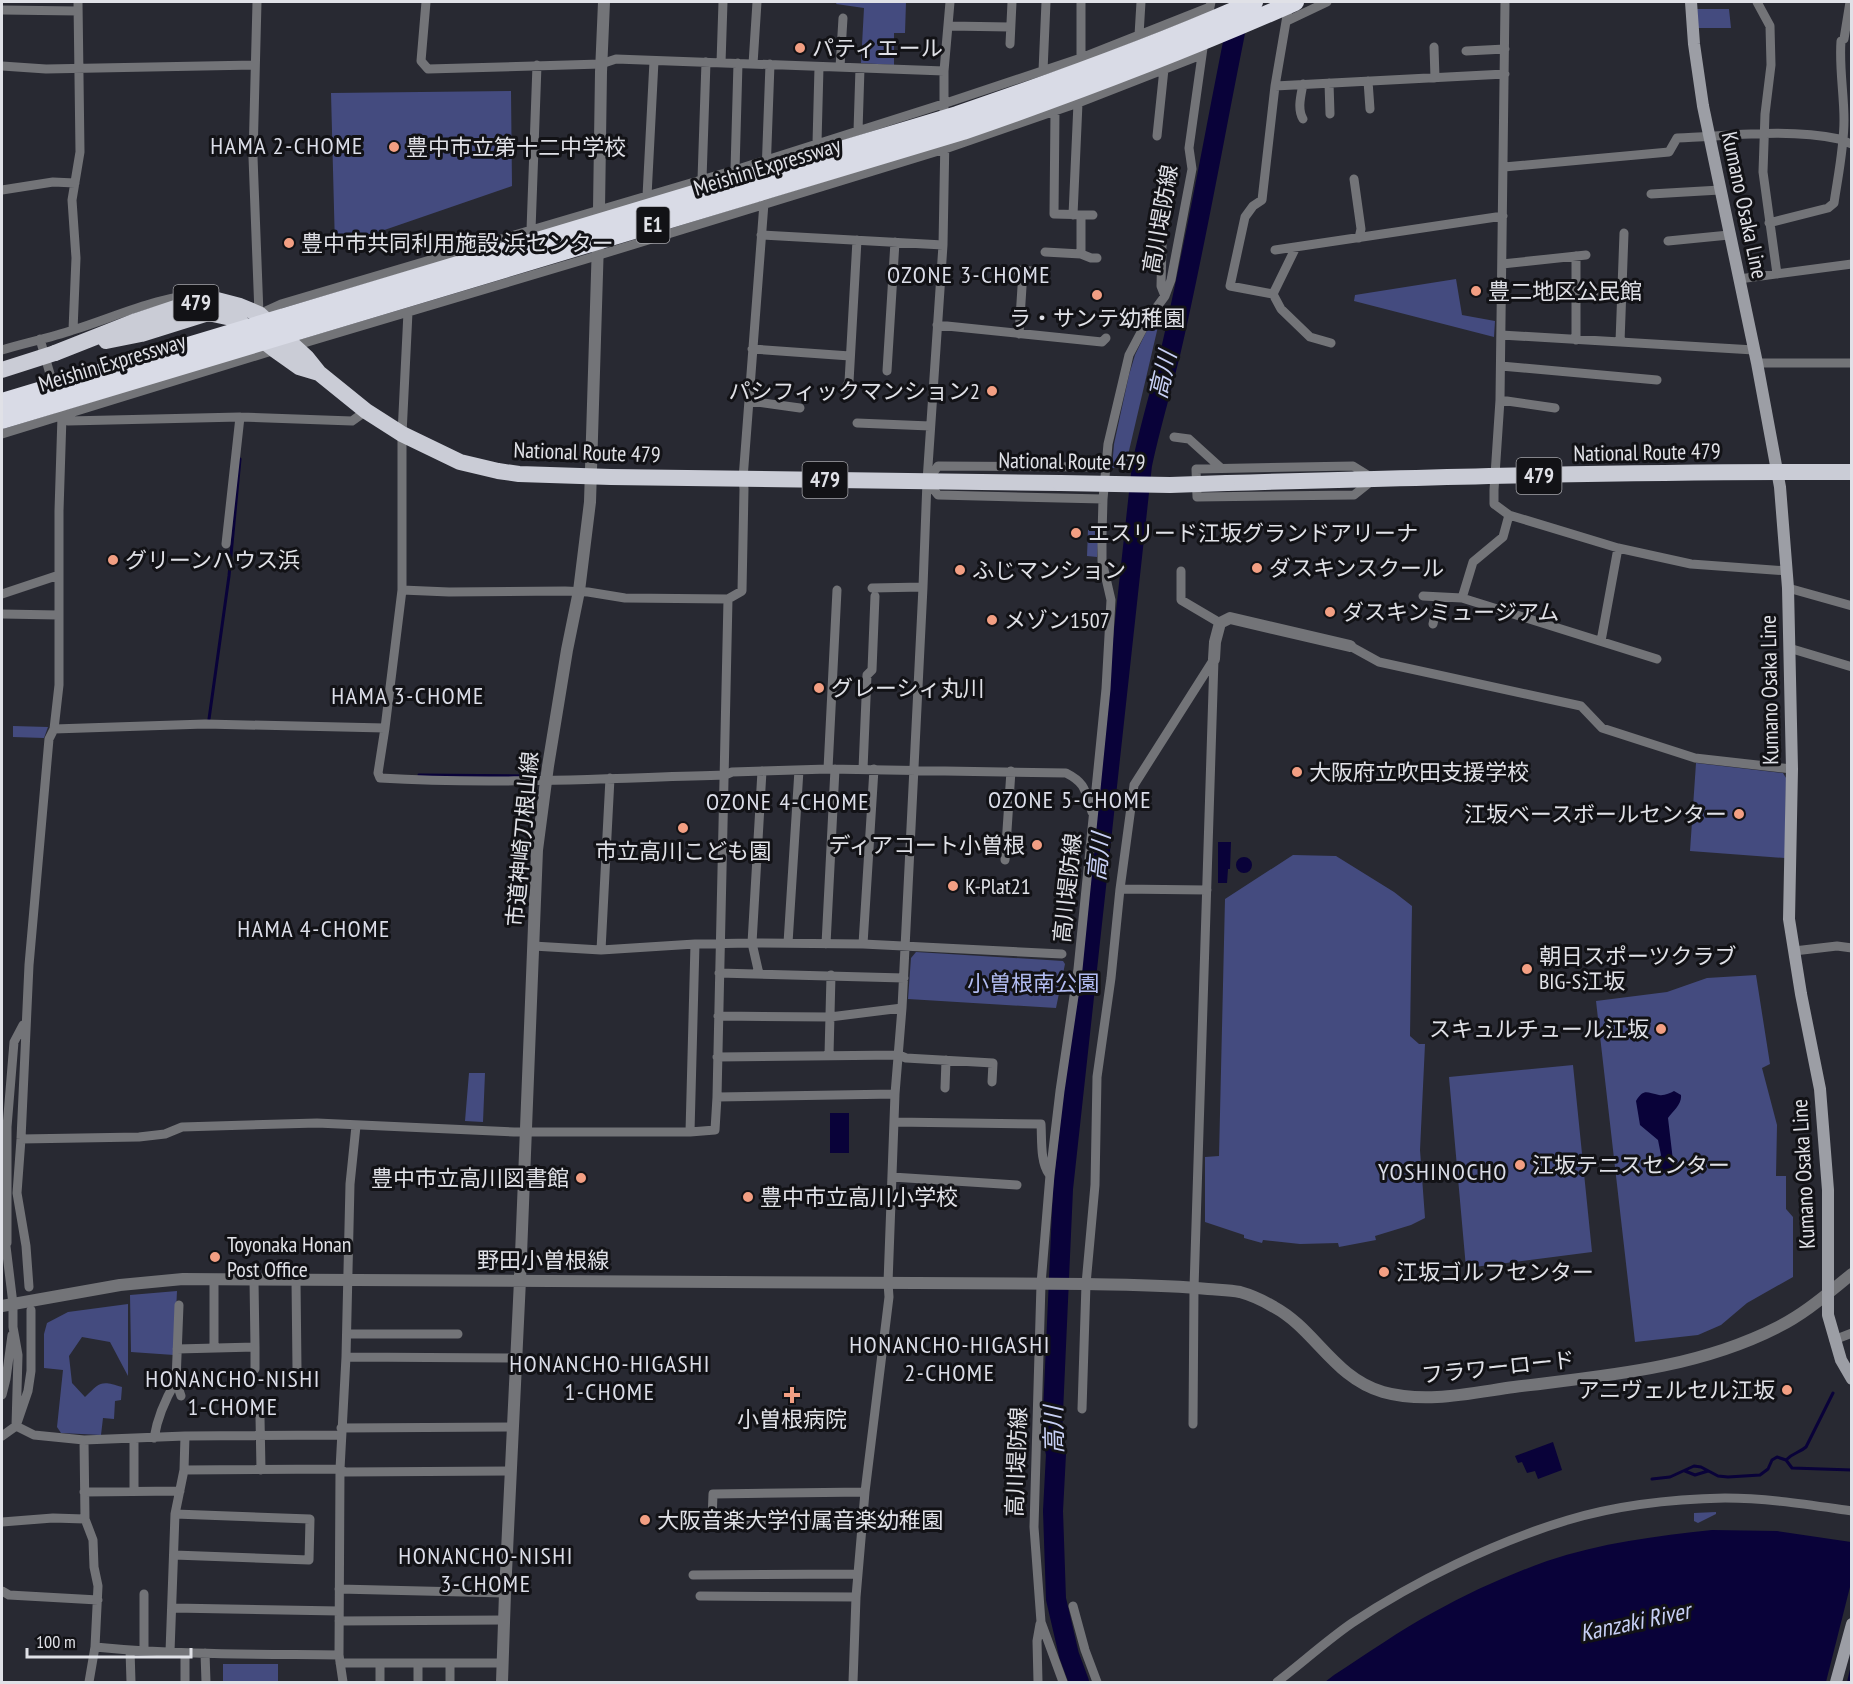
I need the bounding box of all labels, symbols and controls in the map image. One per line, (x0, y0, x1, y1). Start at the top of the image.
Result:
place label: パティエール (812, 34, 943, 62)
marker: パティエール (793, 41, 807, 55)
street label: Kumano Osaka Line (1716, 129, 1774, 281)
district label: HAMA 2-CHOME (210, 130, 364, 161)
street label: Meishin Expressway (690, 130, 845, 202)
place label: 豊中市立第十二中学校 (406, 133, 626, 161)
marker: 豊中市立第十二中学校 (387, 140, 401, 154)
street label: 高川堤防線 (1137, 162, 1183, 276)
road number: E1 (636, 207, 670, 243)
place label: 豊中市共同利用施設 浜センター (301, 229, 614, 257)
marker: 豊中市共同利用施設 浜センター (282, 236, 296, 250)
district label: OZONE 3-CHOME (887, 259, 1051, 290)
place label: 豊二地区公民館 (1488, 277, 1642, 305)
marker: 豊二地区公民館 (1469, 284, 1483, 298)
road number: 479 (174, 285, 218, 321)
marker: ラ・サンテ幼稚園 (1090, 288, 1104, 302)
place label: ラ・サンテ幼稚園 (1009, 304, 1185, 332)
street label: Meishin Expressway (35, 326, 190, 398)
water label: 高川 (1142, 345, 1184, 402)
place label: パシフィックマンション2 (729, 377, 980, 405)
marker: パシフィックマンション2 (985, 384, 999, 398)
street label: National Route 479 (513, 435, 661, 469)
street label: National Route 479 (1573, 437, 1721, 467)
street label: National Route 479 (998, 446, 1146, 476)
road number: 479 (1516, 458, 1562, 494)
road number: 479 (802, 462, 848, 498)
place label: エスリード江坂グランドアリーナ (1088, 519, 1418, 547)
marker: エスリード江坂グランドアリーナ (1069, 526, 1083, 540)
place label: グリーンハウス浜 (125, 546, 300, 574)
marker: グリーンハウス浜 (106, 553, 120, 567)
place label: ダスキンスクール (1269, 554, 1444, 582)
place label: ふじマンション (972, 556, 1126, 584)
marker: ダスキンスクール (1250, 561, 1264, 575)
marker: ふじマンション (953, 563, 967, 577)
place label: ダスキンミュージアム (1342, 598, 1559, 626)
marker: ダスキンミュージアム (1323, 605, 1337, 619)
place label: メゾン1507 (1004, 606, 1110, 634)
marker: メゾン1507 (985, 613, 999, 627)
street label: Kumano Osaka Line (1754, 615, 1784, 765)
place label: グレーシィ丸川 (831, 674, 985, 702)
district label: HAMA 3-CHOME (331, 680, 485, 711)
marker: グレーシィ丸川 (812, 681, 826, 695)
street label: 市道神崎刀根山線 (500, 750, 544, 928)
place label: 大阪府立吹田支援学校 (1309, 758, 1529, 786)
marker: 大阪府立吹田支援学校 (1290, 765, 1304, 779)
district label: OZONE 5-CHOME (988, 784, 1152, 815)
district label: OZONE 4-CHOME (706, 786, 870, 817)
place label: 江坂ベースボールセンター (1464, 800, 1727, 828)
marker: 江坂ベースボールセンター (1732, 807, 1746, 821)
marker: 市立高川こども園 (676, 821, 690, 835)
water label: 高川 (1081, 828, 1117, 882)
place label: ディアコート小曽根 (829, 831, 1025, 859)
street label: 高川堤防線 (1047, 832, 1087, 944)
place label: 市立高川こども園 (595, 837, 771, 865)
marker: ディアコート小曽根 (1030, 838, 1044, 852)
place label: K-Plat21 (965, 872, 1031, 900)
marker: K-Plat21 (946, 879, 960, 893)
district label: HAMA 4-CHOME (237, 913, 391, 944)
place label: 朝日スポーツクラブ BIG-S江坂 (1539, 942, 1737, 995)
marker: 朝日スポーツクラブ BIG-S江坂 (1520, 962, 1534, 976)
park label: 小曽根南公園 (967, 969, 1099, 997)
place label: スキュルチュール江坂 (1429, 1015, 1649, 1043)
marker: スキュルチュール江坂 (1654, 1022, 1668, 1036)
street label: Kumano Osaka Line (1785, 1098, 1821, 1250)
place label: 江坂テニスセンター (1532, 1151, 1730, 1179)
district label: YOSHINOCHO (1378, 1156, 1508, 1187)
marker: 江坂テニスセンター (1513, 1158, 1527, 1172)
place label: 豊中市立高川図書館 (371, 1164, 569, 1192)
marker: 豊中市立高川図書館 (574, 1171, 588, 1185)
place label: 豊中市立高川小学校 (760, 1183, 958, 1211)
marker: 豊中市立高川小学校 (741, 1190, 755, 1204)
place label: Toyonaka Honan Post Office (227, 1230, 352, 1283)
street label: 野田小曽根線 (477, 1246, 609, 1274)
marker: Toyonaka Honan Post Office (208, 1250, 222, 1264)
place label: 江坂ゴルフセンター (1396, 1258, 1594, 1286)
marker: 江坂ゴルフセンター (1377, 1265, 1391, 1279)
district label: HONANCHO-HIGASHI 2-CHOME (849, 1329, 1051, 1388)
street label: フラワーロード (1420, 1345, 1576, 1389)
district label: HONANCHO-HIGASHI 1-CHOME (509, 1348, 711, 1407)
district label: HONANCHO-NISHI 1-CHOME (145, 1363, 321, 1422)
place label: アニヴェルセル江坂 (1577, 1376, 1775, 1404)
marker: アニヴェルセル江坂 (1780, 1383, 1794, 1397)
marker: 小曽根病院 (783, 1386, 801, 1404)
water label: 高川 (1038, 1403, 1069, 1454)
place label: 小曽根病院 (737, 1405, 847, 1433)
street label: 高川堤防線 (1000, 1407, 1032, 1517)
place label: 大阪音楽大学付属音楽幼稚園 (657, 1506, 943, 1534)
marker: 大阪音楽大学付属音楽幼稚園 (638, 1513, 652, 1527)
district label: HONANCHO-NISHI 3-CHOME (398, 1540, 574, 1599)
water label: Kanzaki River (1577, 1594, 1696, 1648)
scale bar (27, 1621, 190, 1659)
text: 100 m (36, 1630, 76, 1653)

